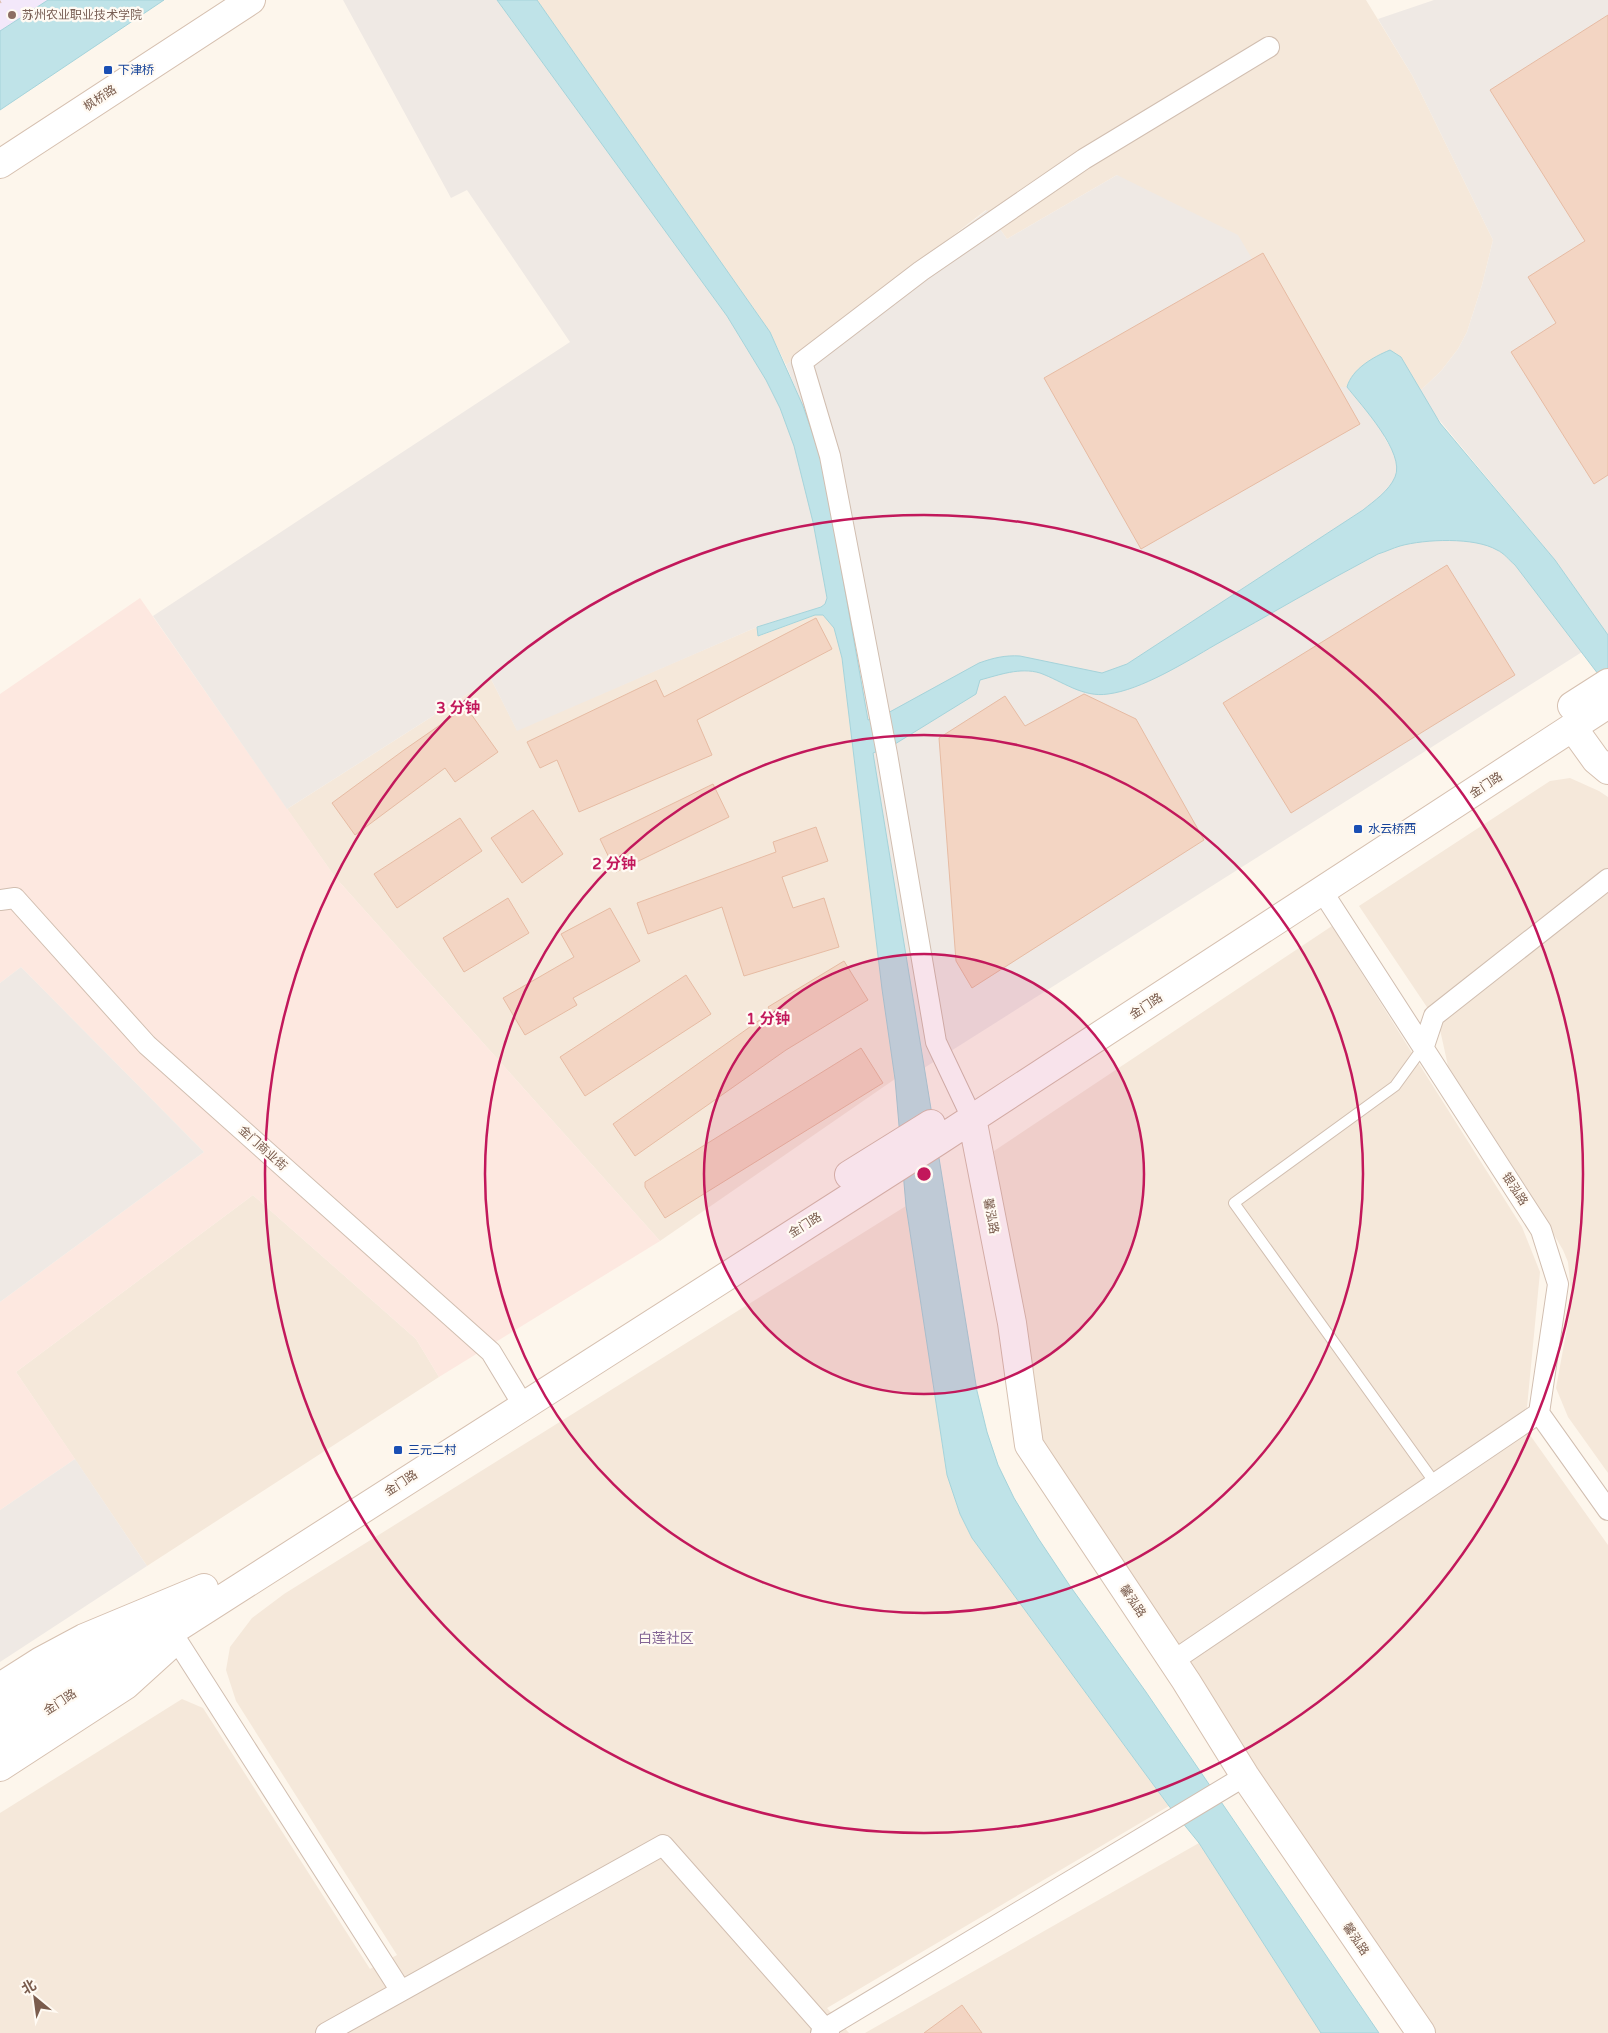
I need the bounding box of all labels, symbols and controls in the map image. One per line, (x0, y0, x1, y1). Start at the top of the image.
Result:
place label: 苏州农业职业技术学院 (22, 8, 142, 22)
marker: 苏州农业职业技术学院 (6, 9, 18, 21)
place label: 下津桥 (118, 63, 154, 77)
marker: 下津桥 (102, 64, 114, 76)
street label: 枫桥路 (81, 82, 119, 114)
text: 3 分钟 (436, 699, 480, 717)
street label: 金门路 (1467, 769, 1505, 801)
place label: 水云桥西 (1368, 822, 1416, 836)
marker: 水云桥西 (1352, 823, 1364, 835)
text: 2 分钟 (592, 855, 636, 873)
street label: 金门路 (1127, 990, 1165, 1022)
text: 1 分钟 (746, 1010, 790, 1028)
street label: 金门商业街 (236, 1123, 290, 1173)
centre of rings (915, 1165, 933, 1183)
street label: 银泓路 (1499, 1170, 1531, 1208)
street label: 馨泓路 (981, 1197, 1001, 1235)
street label: 金门路 (786, 1210, 824, 1240)
place label: 三元二村 (408, 1443, 457, 1457)
marker: 三元二村 (392, 1444, 404, 1456)
street label: 金门路 (382, 1467, 420, 1499)
street label: 馨泓路 (1117, 1582, 1149, 1620)
district label: 白莲社区 (638, 1630, 694, 1647)
street label: 金门路 (41, 1686, 79, 1718)
street label: 馨泓路 (1340, 1920, 1372, 1958)
north arrow (10, 1973, 60, 2023)
text: 北 (19, 1976, 39, 1998)

